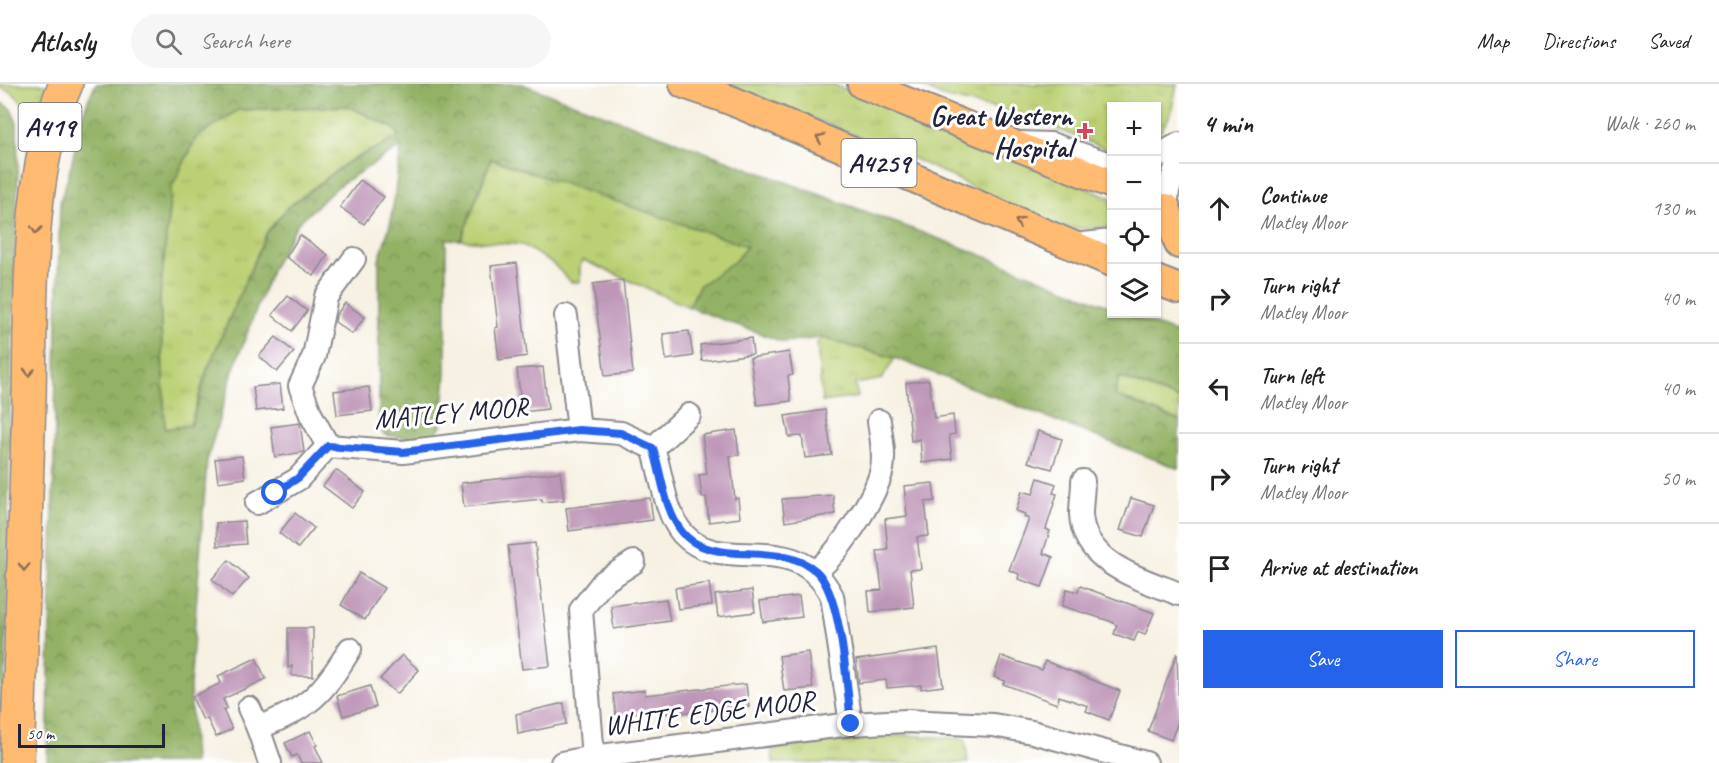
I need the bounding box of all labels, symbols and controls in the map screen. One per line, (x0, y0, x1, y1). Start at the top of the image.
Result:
search box (131, 14, 551, 68)
text: Atlasly (30, 24, 95, 59)
icon: search (152, 25, 185, 58)
text: Search here (200, 27, 290, 55)
text: Map (1477, 28, 1509, 54)
text: Directions (1542, 28, 1615, 54)
text: Saved (1648, 28, 1689, 54)
place label: Great Western Hospital (930, 98, 1078, 165)
map controls (1107, 102, 1161, 318)
button: + (1107, 102, 1161, 156)
road number: A419 (19, 103, 82, 151)
text: 4 min (1203, 107, 1253, 140)
text: Walk · 260 m (1605, 111, 1695, 136)
marker: Great Western Hospital (1076, 122, 1094, 140)
one-way arrow (815, 133, 826, 145)
road number: A4259 (842, 139, 916, 187)
button: − (1107, 156, 1161, 210)
text: Continue (1260, 182, 1326, 210)
icon: ahead (1203, 192, 1236, 225)
text: 130 m (1652, 196, 1695, 221)
button: locate (1107, 210, 1161, 264)
text: Matley Moor (1260, 210, 1347, 235)
one-way arrow (1014, 217, 1025, 229)
one-way arrow (30, 225, 43, 234)
button: layers (1107, 264, 1161, 318)
text: Turn right (1260, 272, 1337, 300)
icon: right (1203, 282, 1236, 315)
text: 40 m (1661, 286, 1695, 311)
text: Matley Moor (1260, 300, 1347, 325)
text: Turn left (1260, 362, 1324, 390)
one-way arrow (23, 368, 36, 377)
icon: left (1203, 372, 1236, 405)
text: 40 m (1661, 376, 1695, 401)
street label: MATLEY MOOR (373, 388, 531, 437)
text: Matley Moor (1260, 390, 1347, 415)
text: Turn right (1260, 452, 1337, 480)
icon: right (1203, 462, 1236, 495)
text: 50 m (1661, 466, 1695, 491)
route start (261, 479, 287, 505)
text: Matley Moor (1260, 480, 1347, 505)
icon: arrive (1203, 552, 1236, 585)
text: Arrive at destination (1260, 554, 1417, 582)
one-way arrow (17, 563, 30, 572)
button: Save (1203, 630, 1443, 688)
button: Share (1455, 630, 1695, 688)
street label: WHITE EDGE MOOR (602, 682, 819, 743)
route end (837, 710, 863, 736)
scale bar (18, 721, 165, 748)
text: 50 m (27, 724, 54, 744)

